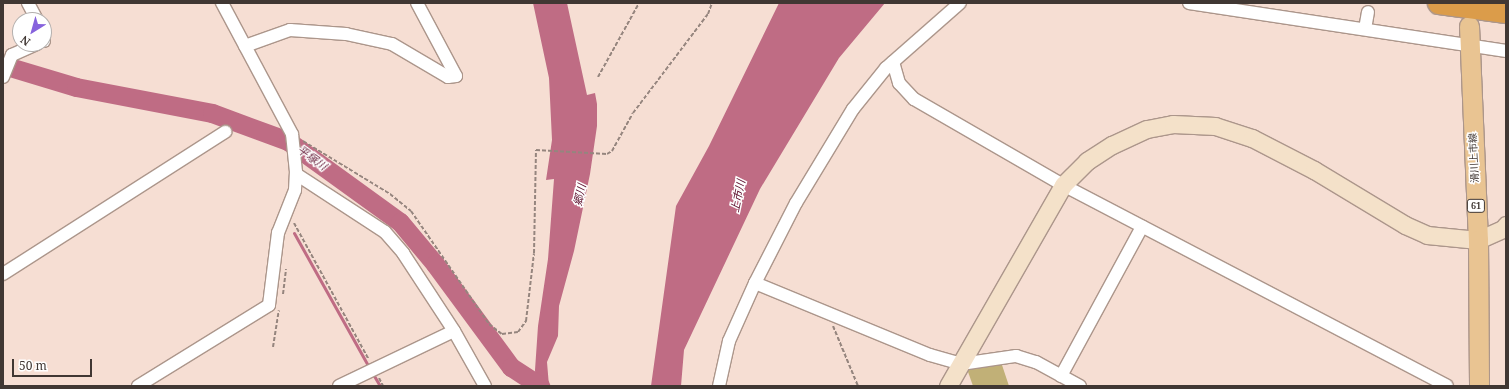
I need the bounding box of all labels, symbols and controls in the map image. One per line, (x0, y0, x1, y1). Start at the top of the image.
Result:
north arrow (12, 12, 52, 52)
text: N (17, 33, 33, 50)
street label: 滑川上市線 (1467, 133, 1481, 183)
water label: 平塚川 (295, 143, 329, 173)
water label: 上市川 (728, 178, 748, 214)
water label: 郷川 (571, 183, 589, 207)
road number: 61 (1466, 199, 1486, 213)
scale bar (14, 351, 94, 377)
text: 50 m (19, 357, 47, 374)

